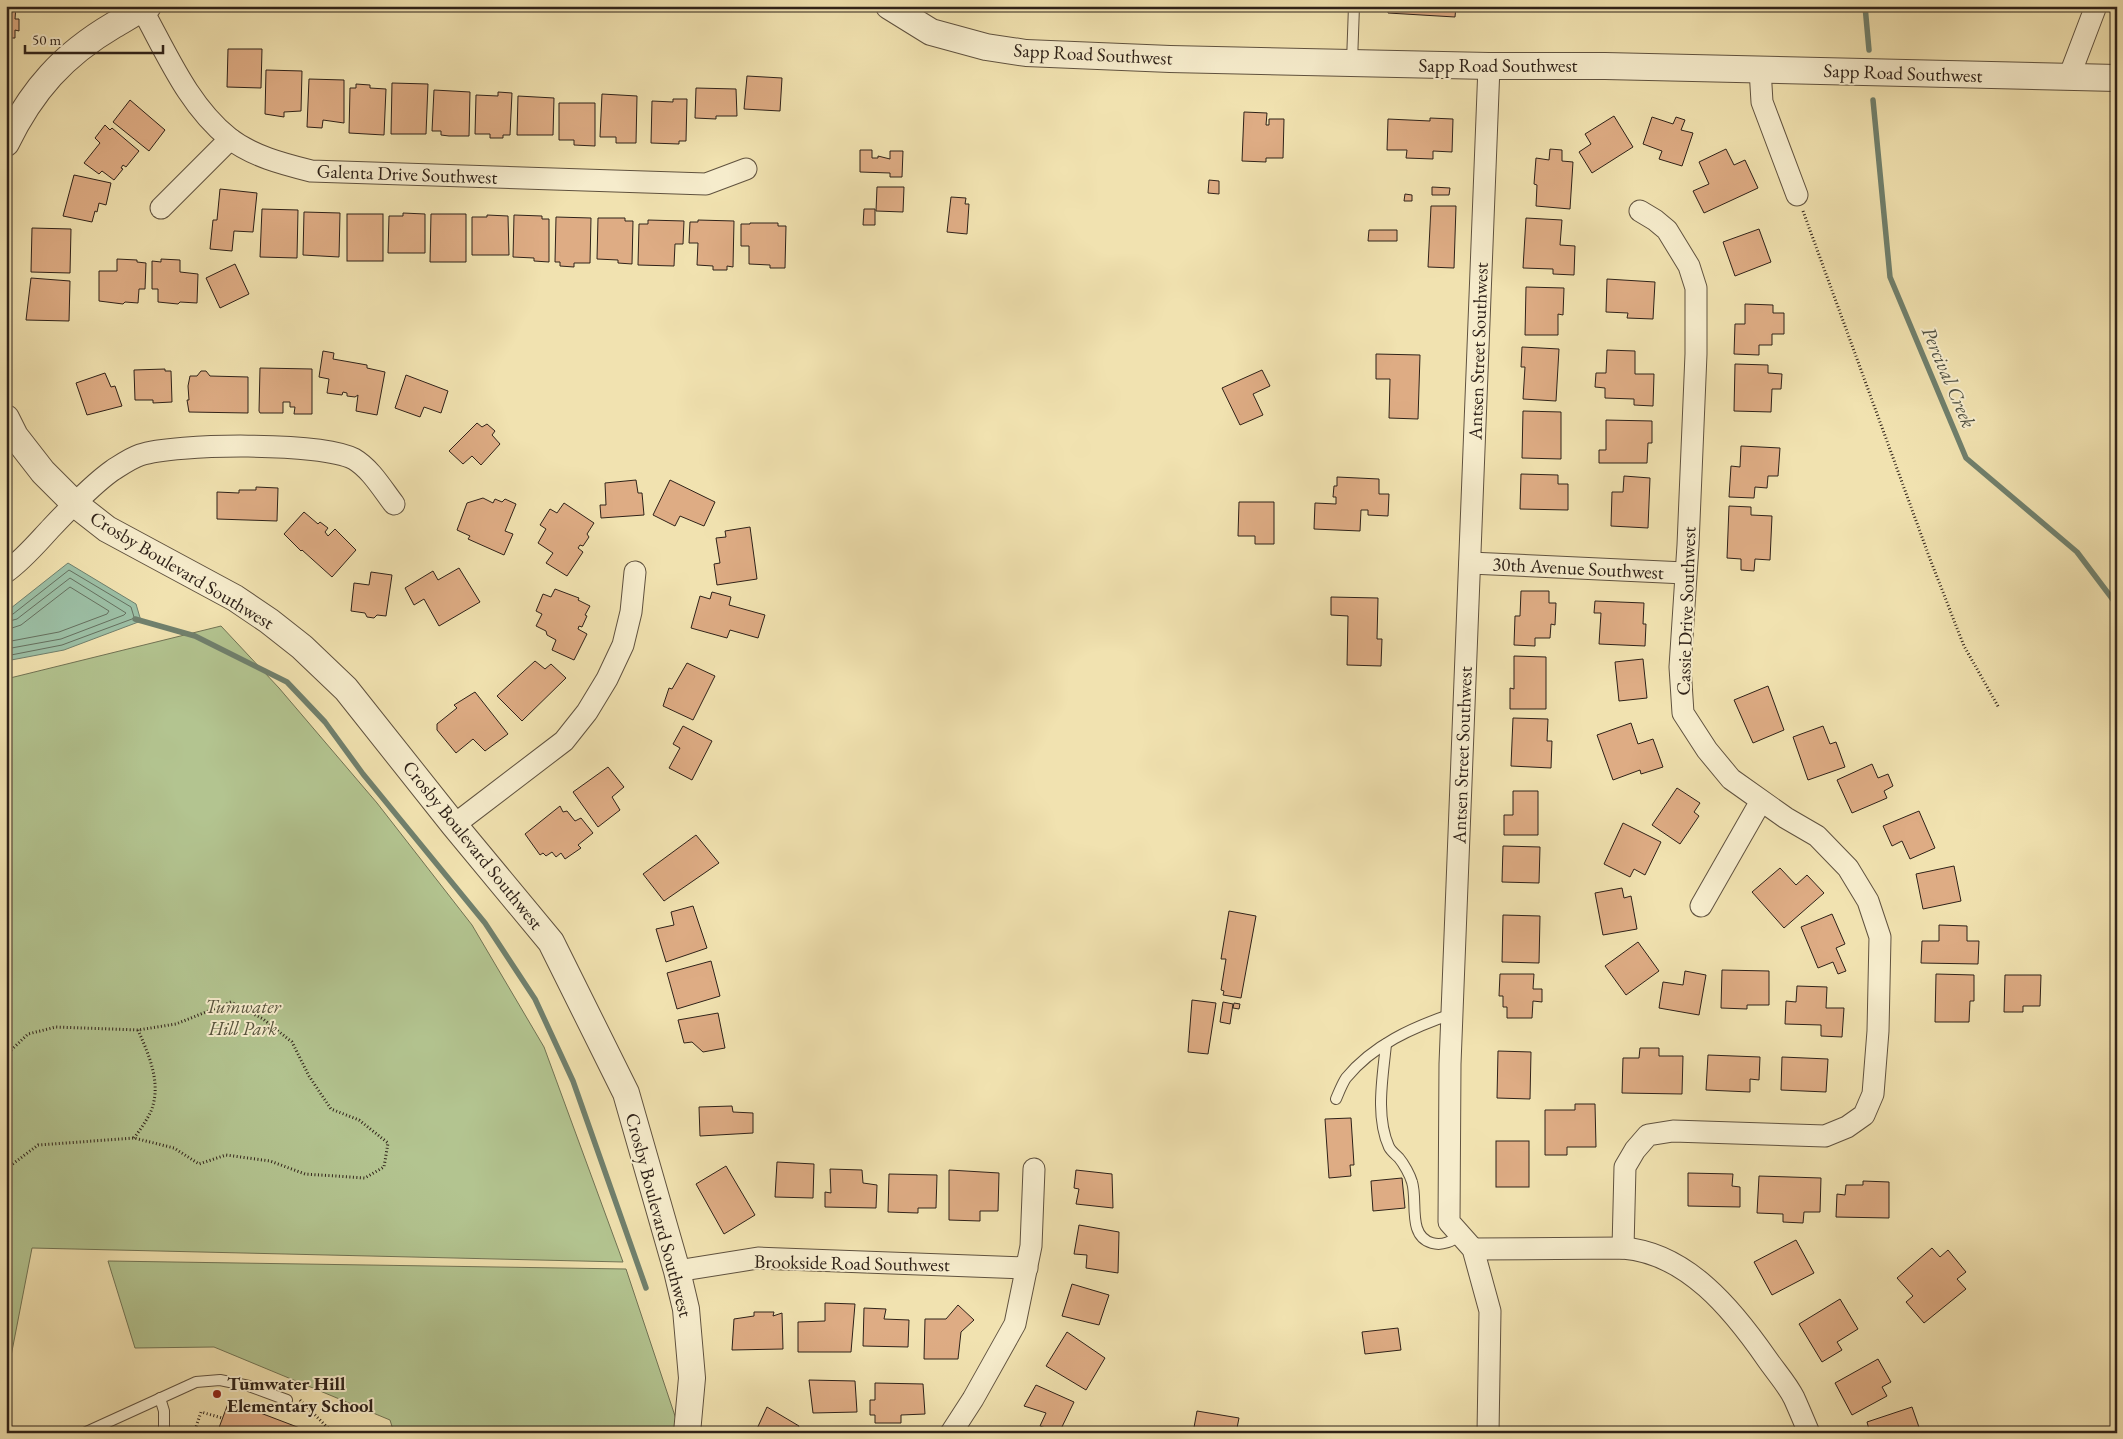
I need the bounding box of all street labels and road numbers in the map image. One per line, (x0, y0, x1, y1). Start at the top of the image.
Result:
street label: Sapp Road Southwest (1013, 37, 1173, 71)
street label: Sapp Road Southwest (1418, 53, 1578, 78)
street label: Sapp Road Southwest (1823, 58, 1983, 88)
street label: Galenta Drive Southwest (316, 158, 498, 190)
street label: Antsen Street Southwest (1462, 262, 1494, 441)
street label: Crosby Boulevard Southwest (85, 505, 279, 635)
street label: Cassie Drive Southwest (1671, 526, 1701, 696)
street label: 30th Avenue Southwest (1492, 551, 1664, 585)
street label: Antsen Street Southwest (1446, 666, 1478, 845)
street label: Crosby Boulevard Southwest (397, 755, 549, 935)
street label: Crosby Boulevard Southwest (620, 1110, 698, 1320)
street label: Brookside Road Southwest (754, 1249, 950, 1277)

